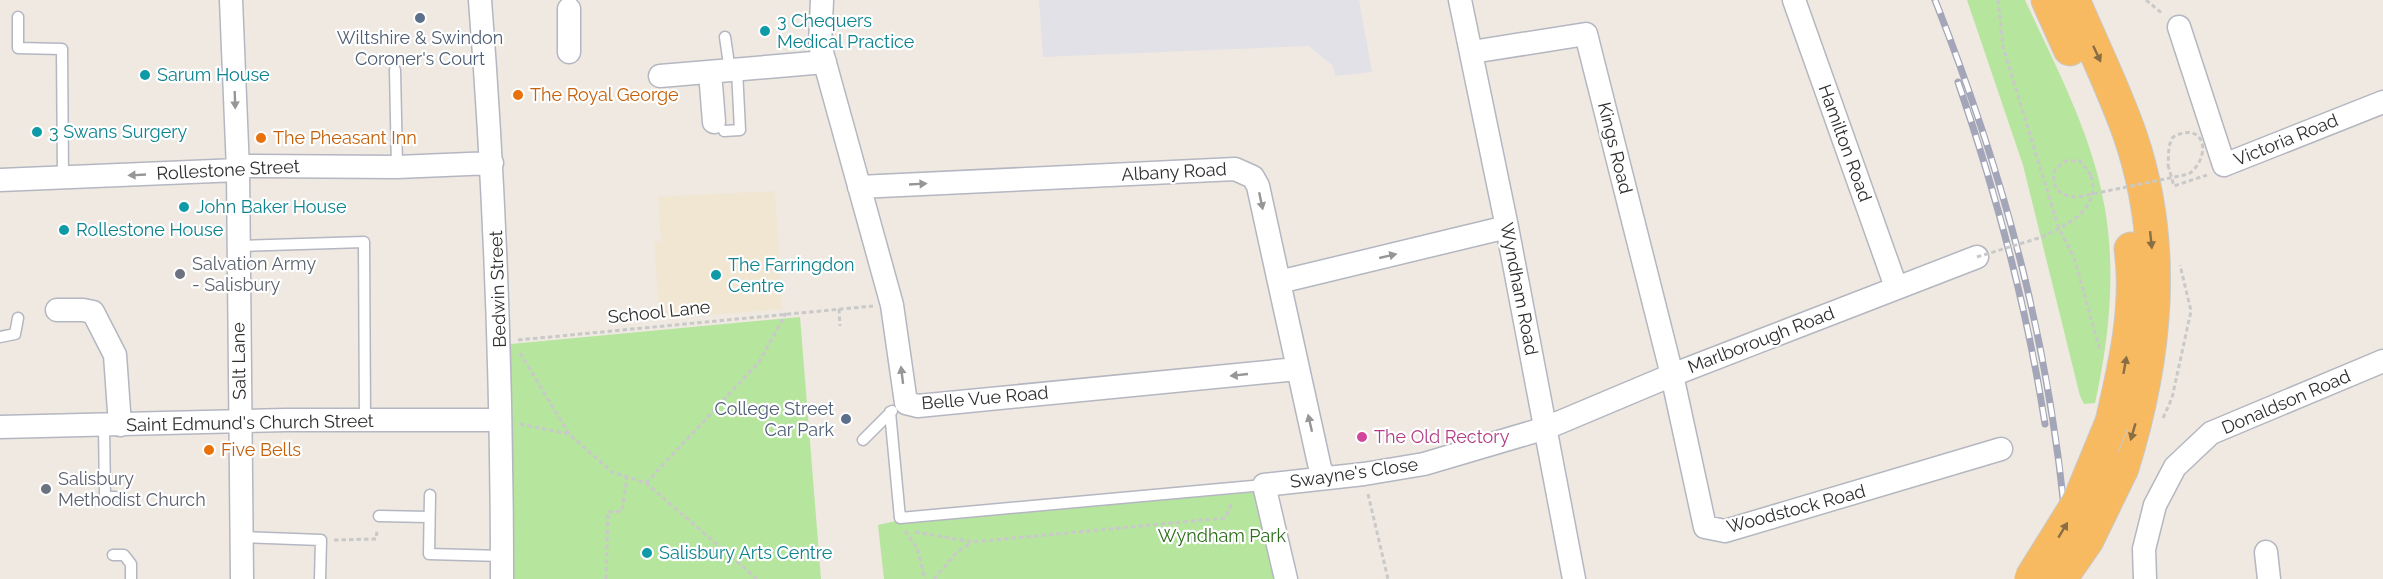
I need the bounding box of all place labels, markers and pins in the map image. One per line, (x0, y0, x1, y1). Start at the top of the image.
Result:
place label: 3 Chequers Medical Practice (777, 10, 915, 52)
marker: Wiltshire & Swindon Coroner's Court (413, 11, 427, 25)
marker: 3 Chequers Medical Practice (758, 24, 772, 38)
place label: Wiltshire & Swindon Coroner's Court (337, 27, 503, 69)
place label: Sarum House (157, 64, 270, 85)
marker: Sarum House (138, 68, 152, 82)
place label: The Royal George (530, 84, 679, 105)
marker: The Royal George (511, 88, 525, 102)
place label: 3 Swans Surgery (49, 121, 188, 142)
marker: 3 Swans Surgery (30, 125, 44, 139)
place label: The Pheasant Inn (273, 127, 417, 148)
marker: The Pheasant Inn (254, 131, 268, 145)
place label: John Baker House (196, 196, 347, 217)
marker: John Baker House (177, 200, 191, 214)
place label: Rollestone House (76, 219, 224, 240)
marker: Rollestone House (57, 223, 71, 237)
place label: Salvation Army - Salisbury (192, 253, 316, 295)
place label: The Farringdon Centre (728, 254, 854, 296)
marker: Salvation Army - Salisbury (173, 267, 187, 281)
marker: The Farringdon Centre (709, 268, 723, 282)
place label: College Street Car Park (714, 398, 834, 440)
marker: College Street Car Park (839, 412, 853, 426)
place label: The Old Rectory (1374, 426, 1510, 447)
marker: The Old Rectory (1355, 430, 1369, 444)
place label: Five Bells (221, 439, 301, 460)
marker: Five Bells (202, 443, 216, 457)
place label: Salisbury Methodist Church (58, 468, 206, 510)
marker: Salisbury Methodist Church (39, 482, 53, 496)
place label: Salisbury Arts Centre (659, 542, 833, 563)
marker: Salisbury Arts Centre (640, 546, 654, 560)

